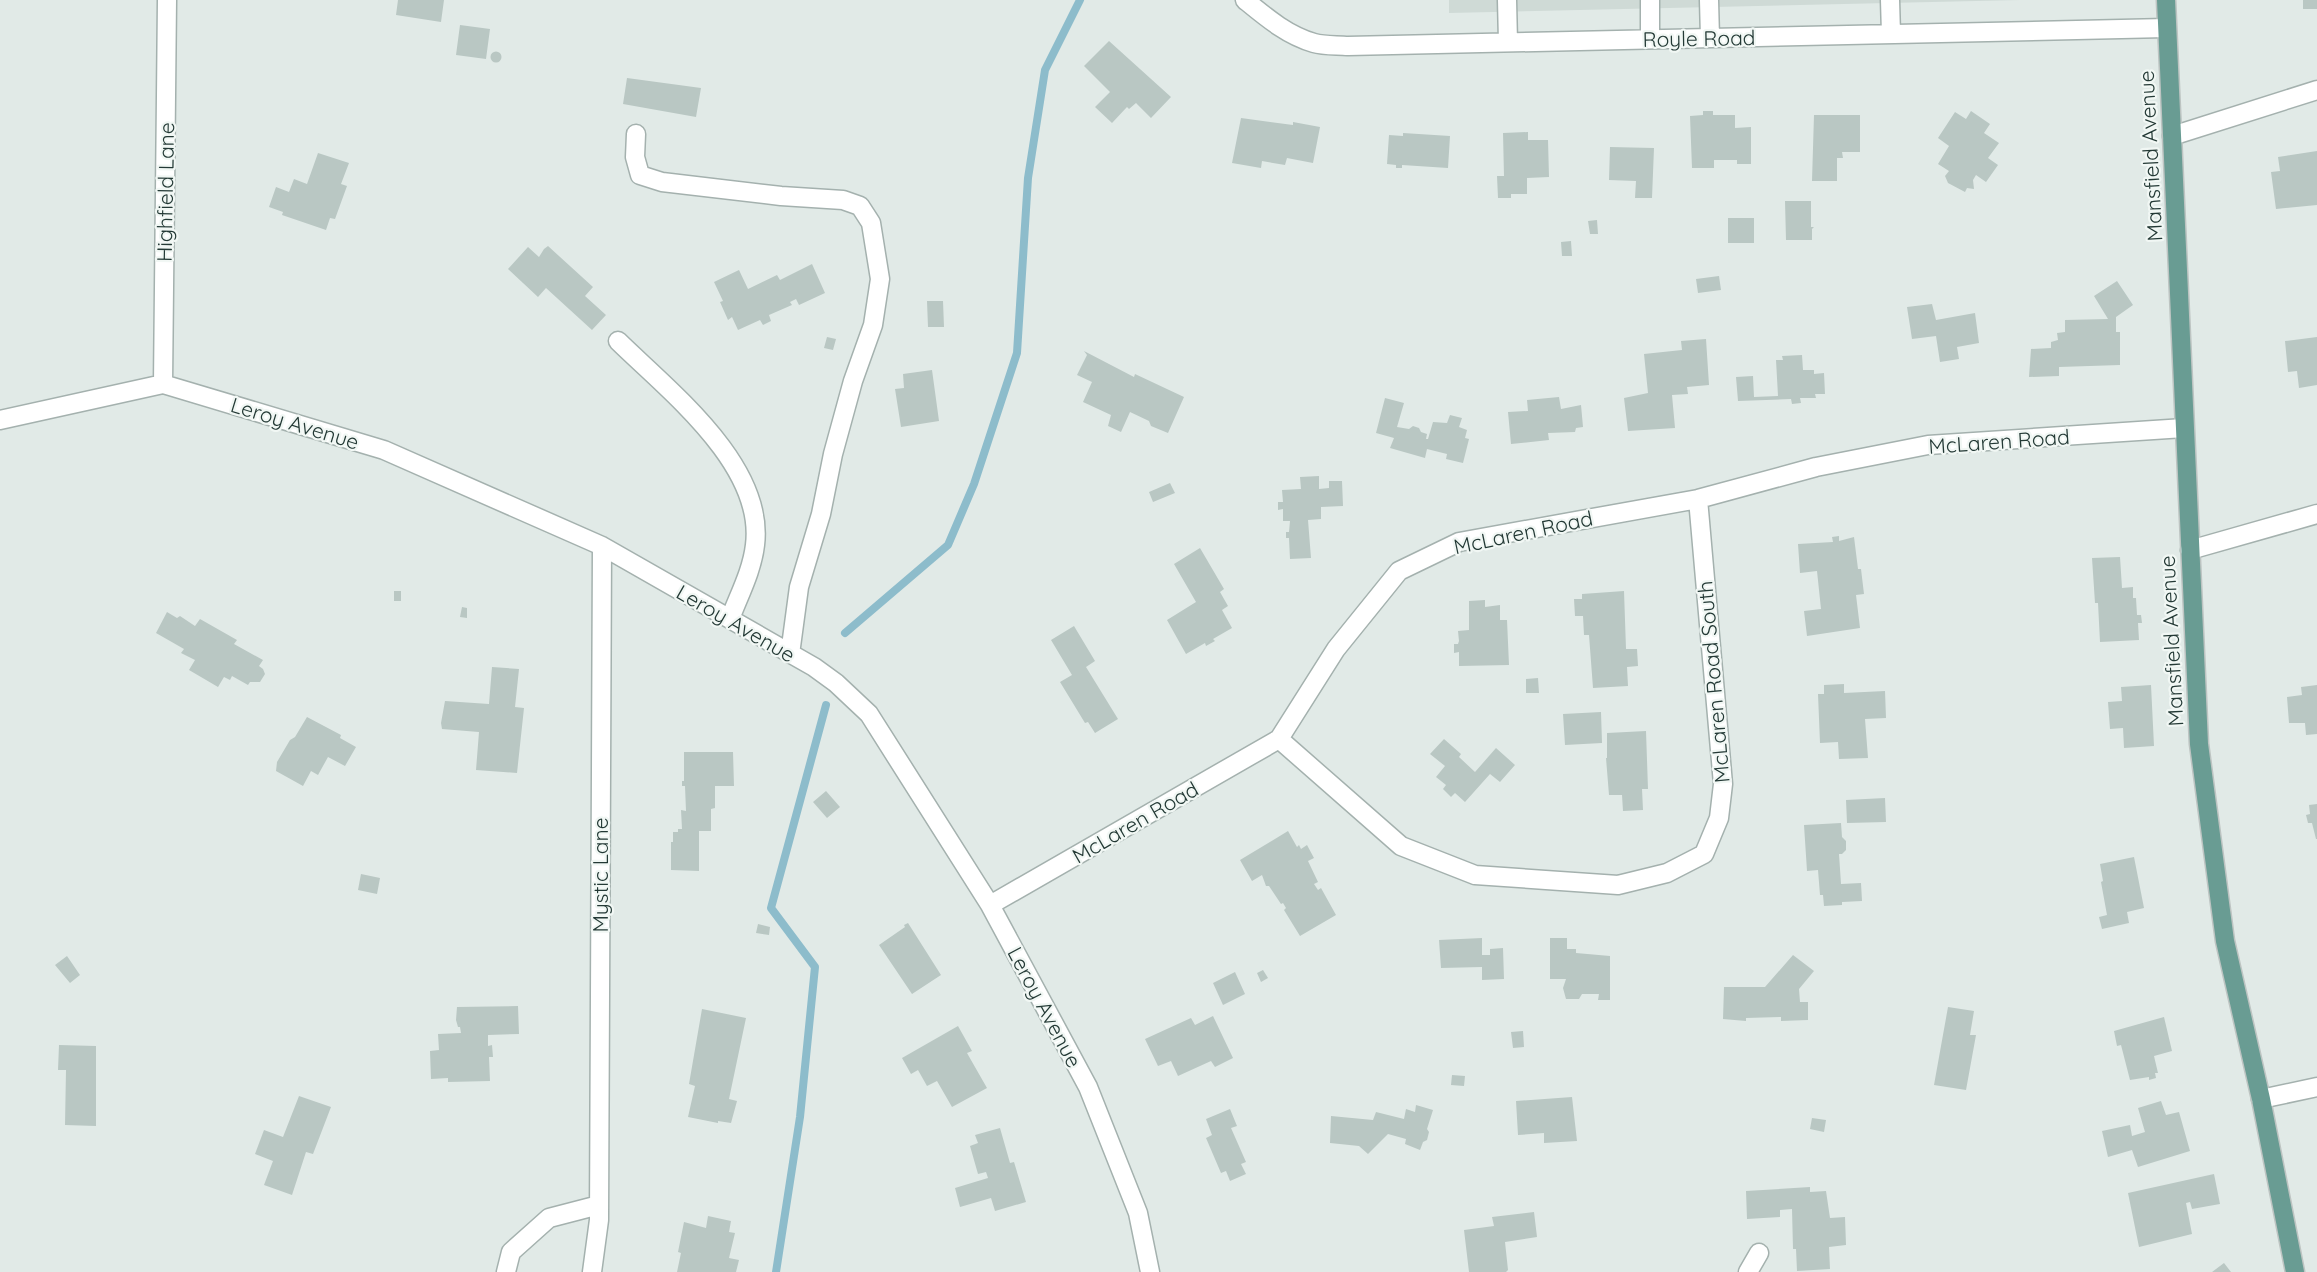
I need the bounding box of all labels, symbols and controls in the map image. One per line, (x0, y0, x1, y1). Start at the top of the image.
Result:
street label: Royle Road (1642, 24, 1756, 52)
street label: Mansfield Avenue (2133, 70, 2167, 242)
street label: Highfield Lane (151, 122, 179, 262)
street label: Leroy Avenue (228, 391, 362, 455)
street label: McLaren Road (1927, 423, 2071, 459)
street label: McLaren Road (1451, 505, 1595, 559)
street label: Mansfield Avenue (2154, 555, 2188, 727)
street label: Leroy Avenue (672, 579, 800, 667)
street label: McLaren Road South (1691, 580, 1735, 784)
street label: McLaren Road (1067, 775, 1203, 869)
street label: Mystic Lane (587, 817, 613, 933)
street label: Leroy Avenue (1002, 942, 1088, 1072)

